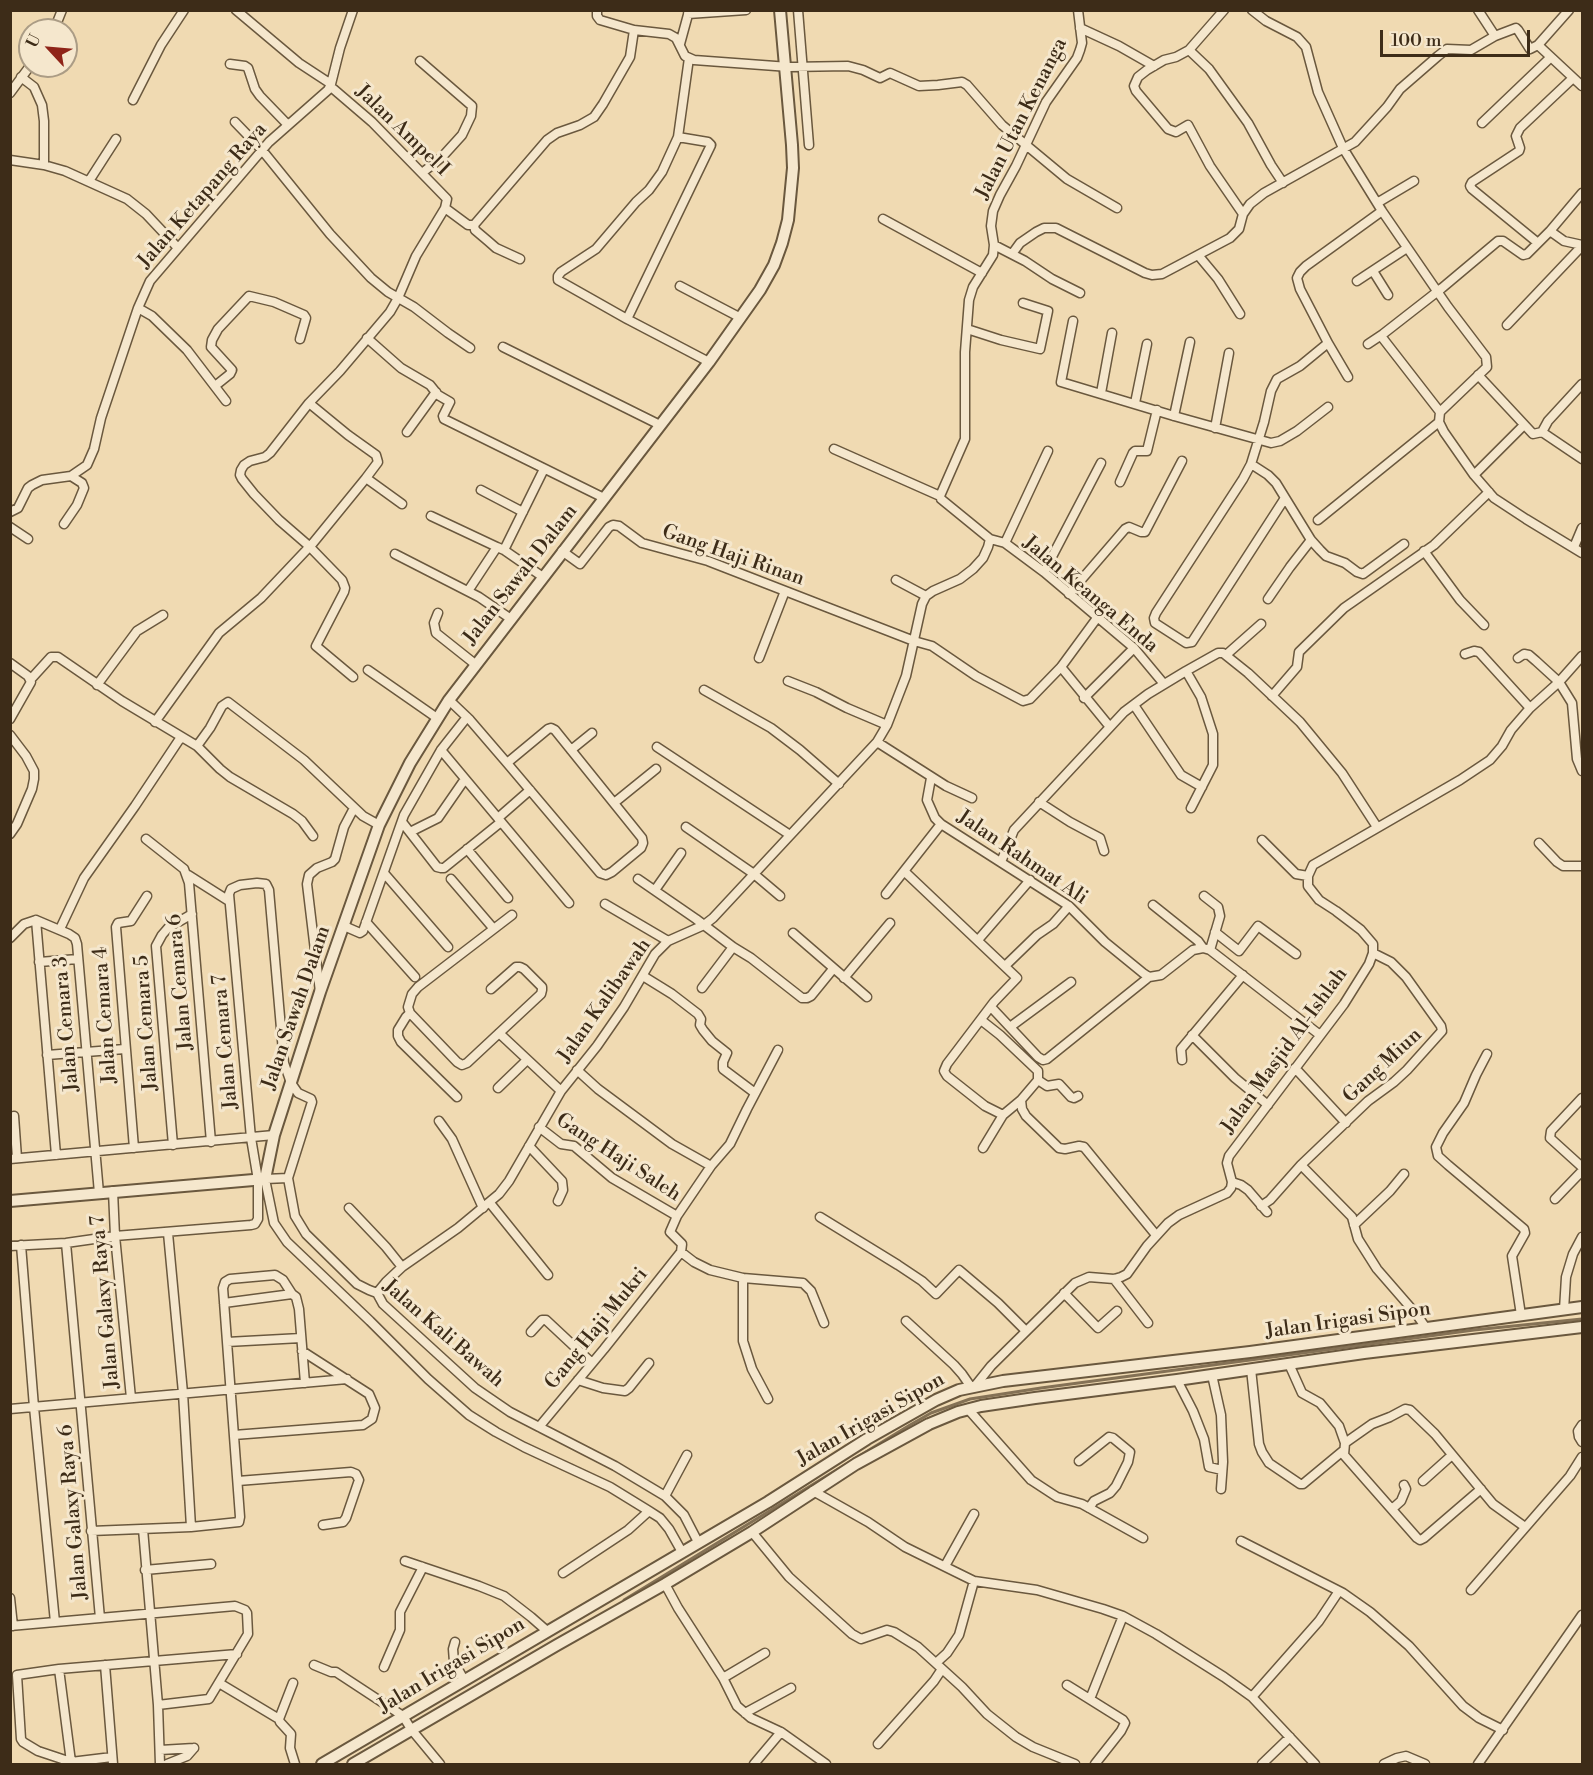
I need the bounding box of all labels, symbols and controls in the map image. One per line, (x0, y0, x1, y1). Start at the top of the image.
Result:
north arrow (18, 18, 78, 78)
scale bar (1383, 18, 1533, 56)
text: 100 m (1391, 29, 1442, 52)
text: U (22, 31, 45, 51)
street label: Jalan Utan Kenanga (971, 34, 1073, 204)
street label: Jalan Ampel I (350, 80, 454, 182)
street label: Jalan Ketapang Raya (133, 118, 273, 274)
street label: Jalan Sawah Dalam (459, 500, 583, 650)
street label: Gang Haji Rinan (659, 520, 807, 592)
street label: Jalan Keanga Enda (1018, 531, 1162, 659)
street label: Jalan Rahmat Ali (952, 806, 1092, 910)
street label: Jalan Cemara 6 (163, 913, 199, 1051)
street label: Jalan Sawah Dalam (258, 923, 336, 1093)
street label: Jalan Kalibawah (553, 934, 657, 1068)
street label: Jalan Cemara 4 (89, 946, 123, 1084)
street label: Jalan Cemara 5 (130, 954, 164, 1092)
street label: Jalan Cemara 3 (49, 955, 85, 1093)
street label: Jalan Masjid Al-Ishlah (1217, 963, 1353, 1139)
street label: Jalan Cemara 7 (208, 974, 244, 1110)
street label: Gang Miun (1339, 1024, 1427, 1108)
street label: Gang Haji Saleh (551, 1109, 685, 1207)
street label: Jalan Galaxy Raya 7 (86, 1214, 126, 1390)
street label: Gang Haji Mukri (541, 1263, 653, 1395)
street label: Jalan Kali Bawah (377, 1275, 509, 1393)
street label: Jalan Irigasi Sipon (1264, 1298, 1432, 1344)
street label: Jalan Irigasi Sipon (793, 1368, 949, 1472)
street label: Jalan Galaxy Raya 6 (54, 1423, 94, 1601)
street label: Jalan Irigasi Sipon (374, 1613, 530, 1719)

